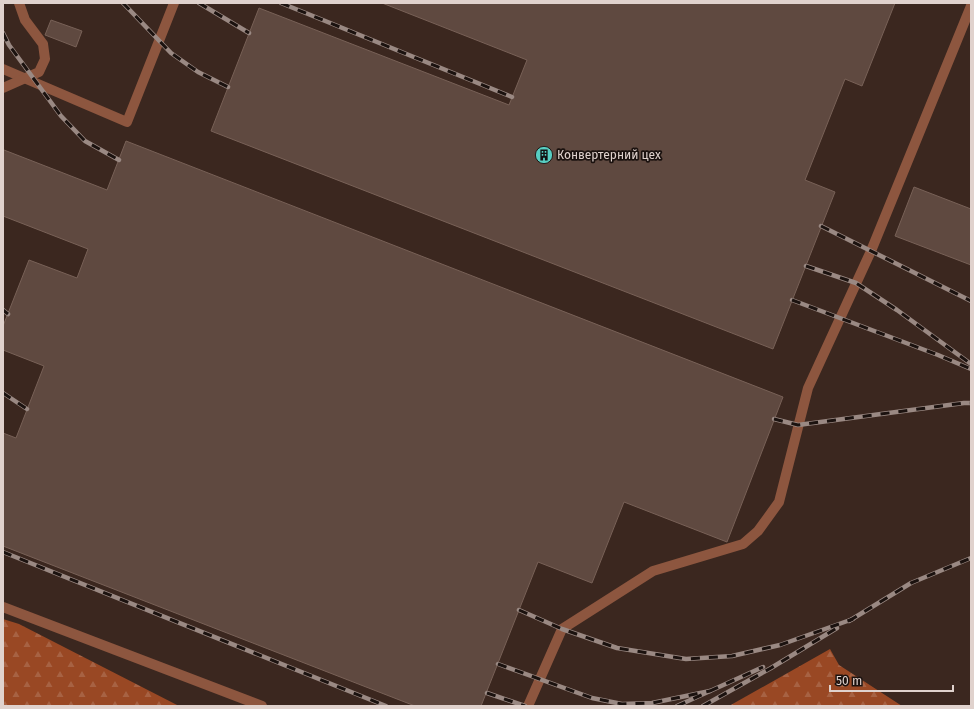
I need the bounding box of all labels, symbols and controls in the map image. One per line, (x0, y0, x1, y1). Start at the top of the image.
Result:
building icon: Конвертерний цех (534, 145, 554, 165)
place label: Конвертерний цех (557, 148, 661, 162)
scale bar (830, 667, 953, 693)
text: 50 m (836, 674, 862, 688)

